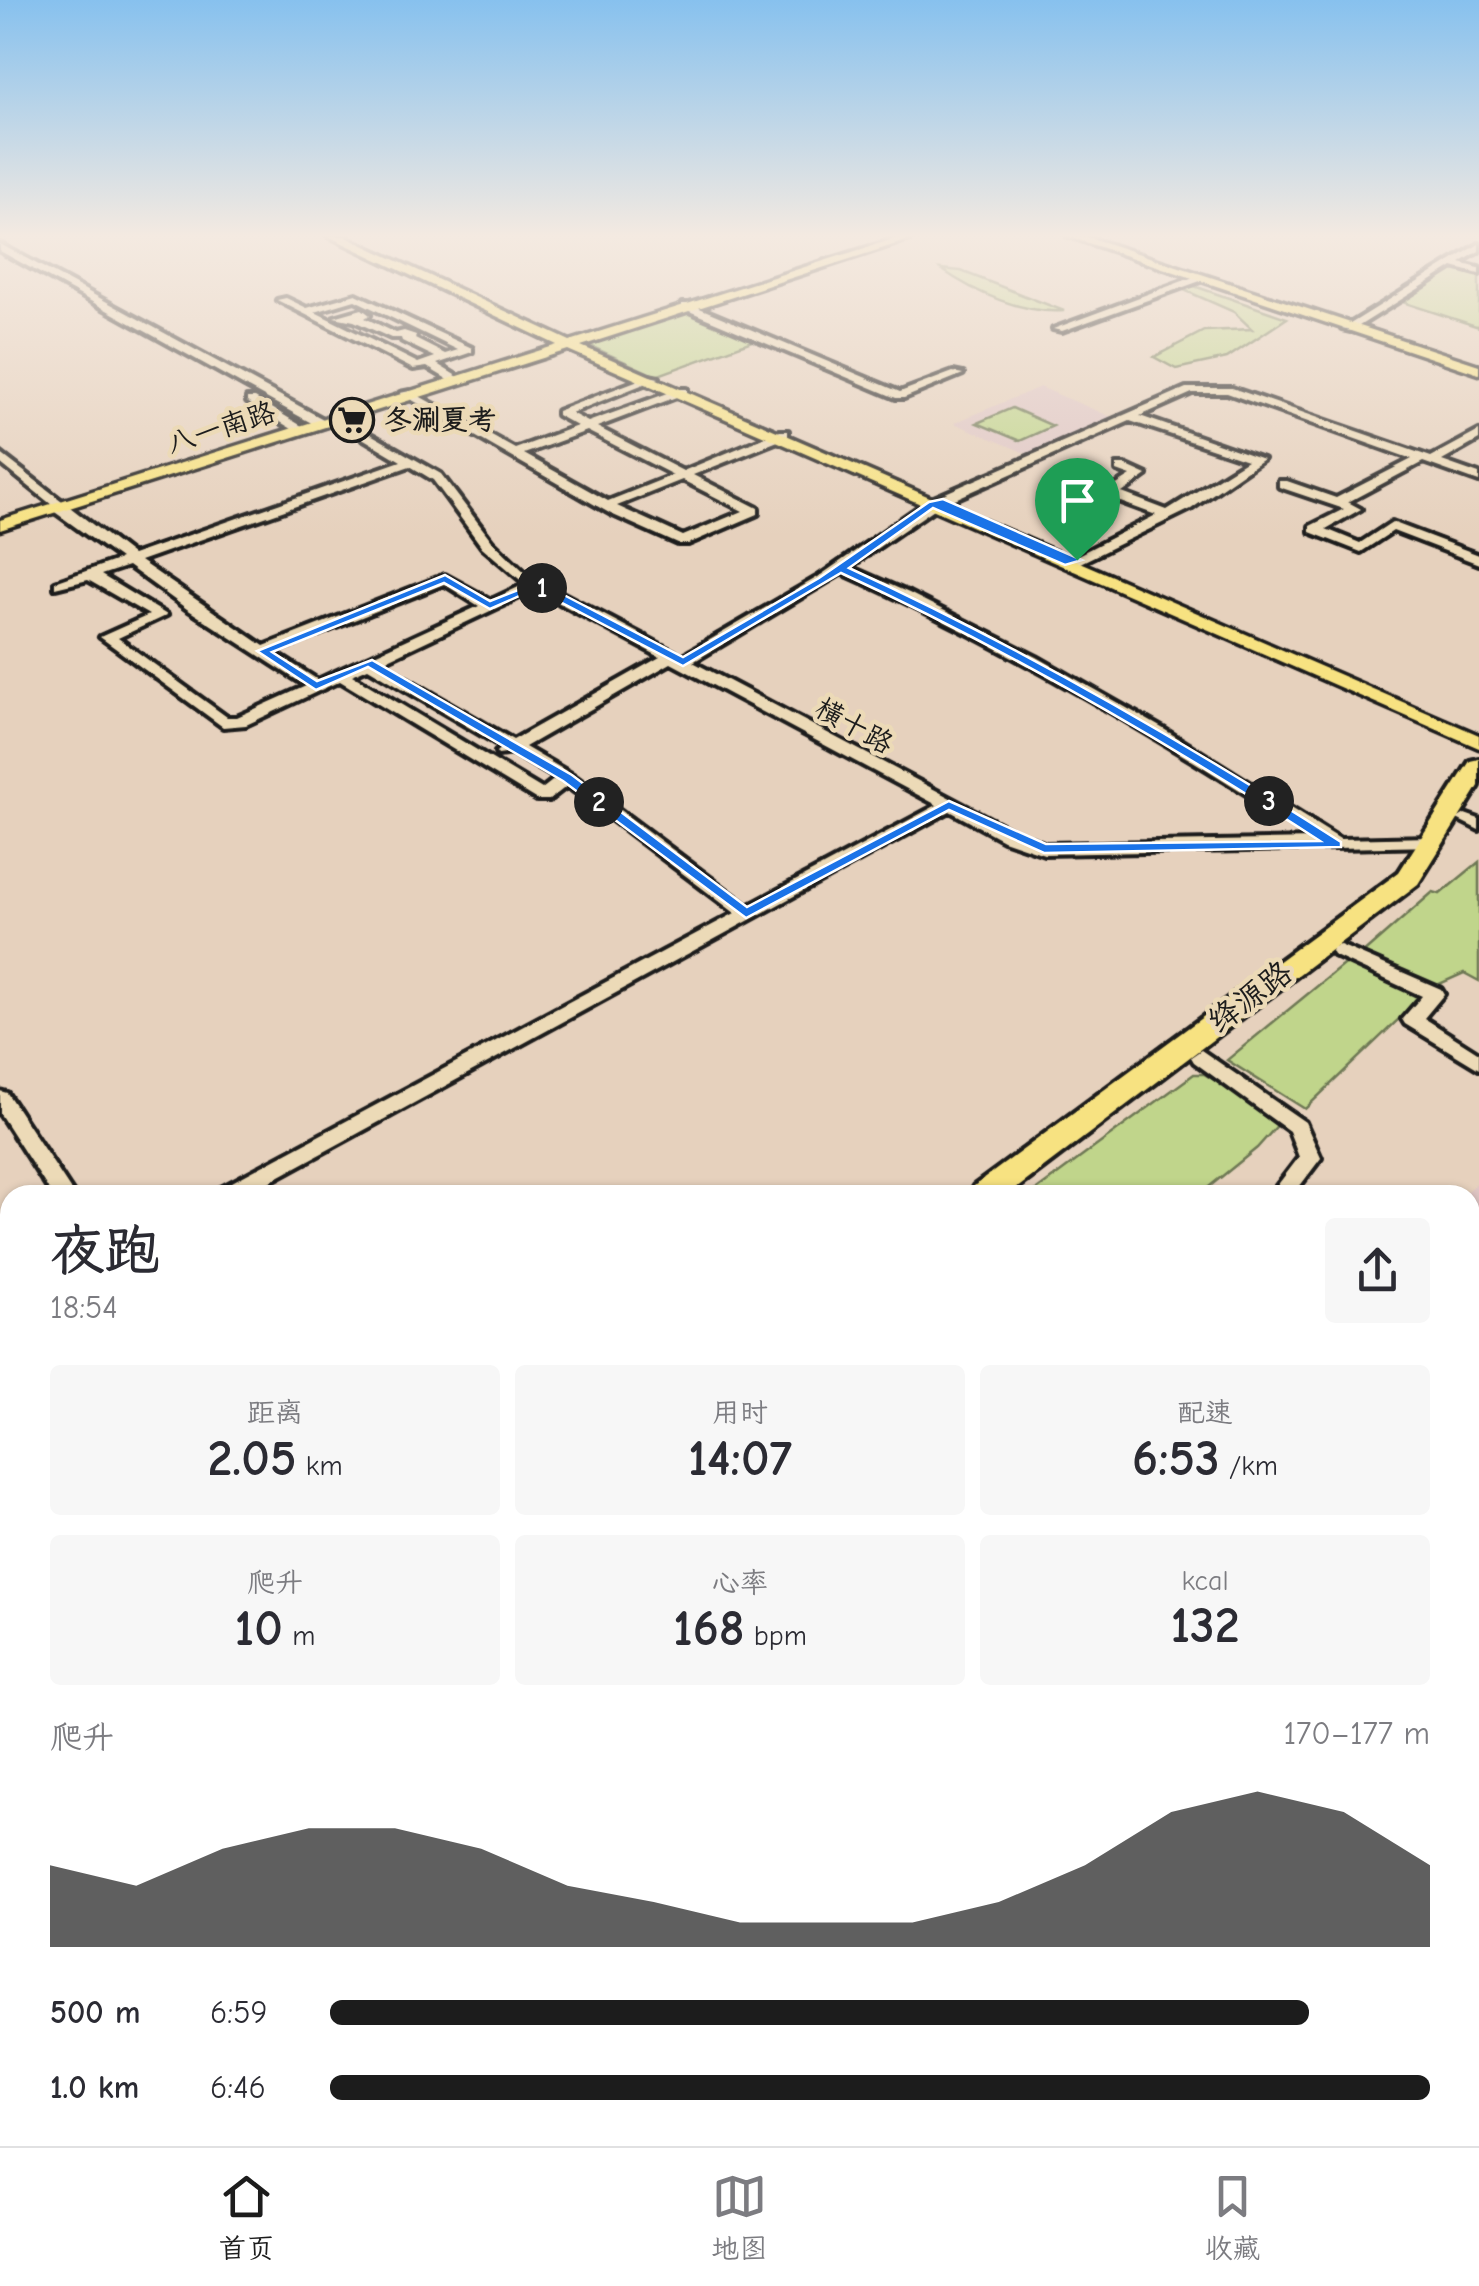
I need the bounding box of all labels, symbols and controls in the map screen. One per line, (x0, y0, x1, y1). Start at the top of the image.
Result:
street label: 八一南路 (163, 395, 279, 461)
supermarket icon: 冬涮夏考 (329, 397, 375, 443)
place label: 冬涮夏考 (384, 404, 496, 436)
pin (1035, 458, 1120, 561)
icon: arrive (1050, 473, 1105, 528)
pin: 1 (517, 563, 567, 613)
text: 1 (536, 572, 548, 604)
street label: 横十路 (810, 692, 898, 760)
pin: 3 (1244, 776, 1294, 826)
pin: 2 (574, 777, 624, 827)
text: 3 (1262, 785, 1276, 817)
text: 2 (592, 786, 606, 818)
street label: 绛源路 (1201, 953, 1299, 1041)
button: share (1325, 1218, 1430, 1323)
text: 夜跑 (50, 1219, 160, 1283)
text: 18:54 (50, 1289, 118, 1326)
text: 距离 (247, 1397, 303, 1429)
text: 用时 (712, 1397, 768, 1429)
text: 配速 (1177, 1397, 1233, 1429)
text: 2.05 (207, 1430, 297, 1488)
text: 14:07 (688, 1430, 792, 1488)
text: 6:53 (1132, 1430, 1220, 1488)
text: km (297, 1450, 343, 1482)
text: /km (1220, 1450, 1278, 1482)
text: kcal (1181, 1565, 1229, 1597)
text: 爬升 (247, 1567, 303, 1599)
text: 心率 (712, 1567, 768, 1599)
text: 132 (1170, 1597, 1240, 1655)
text: 10 (235, 1600, 283, 1658)
text: 168 (673, 1600, 745, 1658)
text: m (283, 1620, 315, 1652)
text: bpm (745, 1620, 807, 1652)
text: 170–177 m (1283, 1715, 1430, 1752)
text: 爬升 (50, 1719, 114, 1756)
text: 500 m (50, 1994, 140, 2031)
text: 6:59 (210, 1994, 267, 2031)
text: 1.0 km (50, 2069, 139, 2106)
text: 6:46 (210, 2069, 266, 2106)
tab: 首页 (218, 2169, 275, 2266)
tab: 地图 (711, 2169, 768, 2266)
tab: 收藏 (1204, 2169, 1261, 2266)

